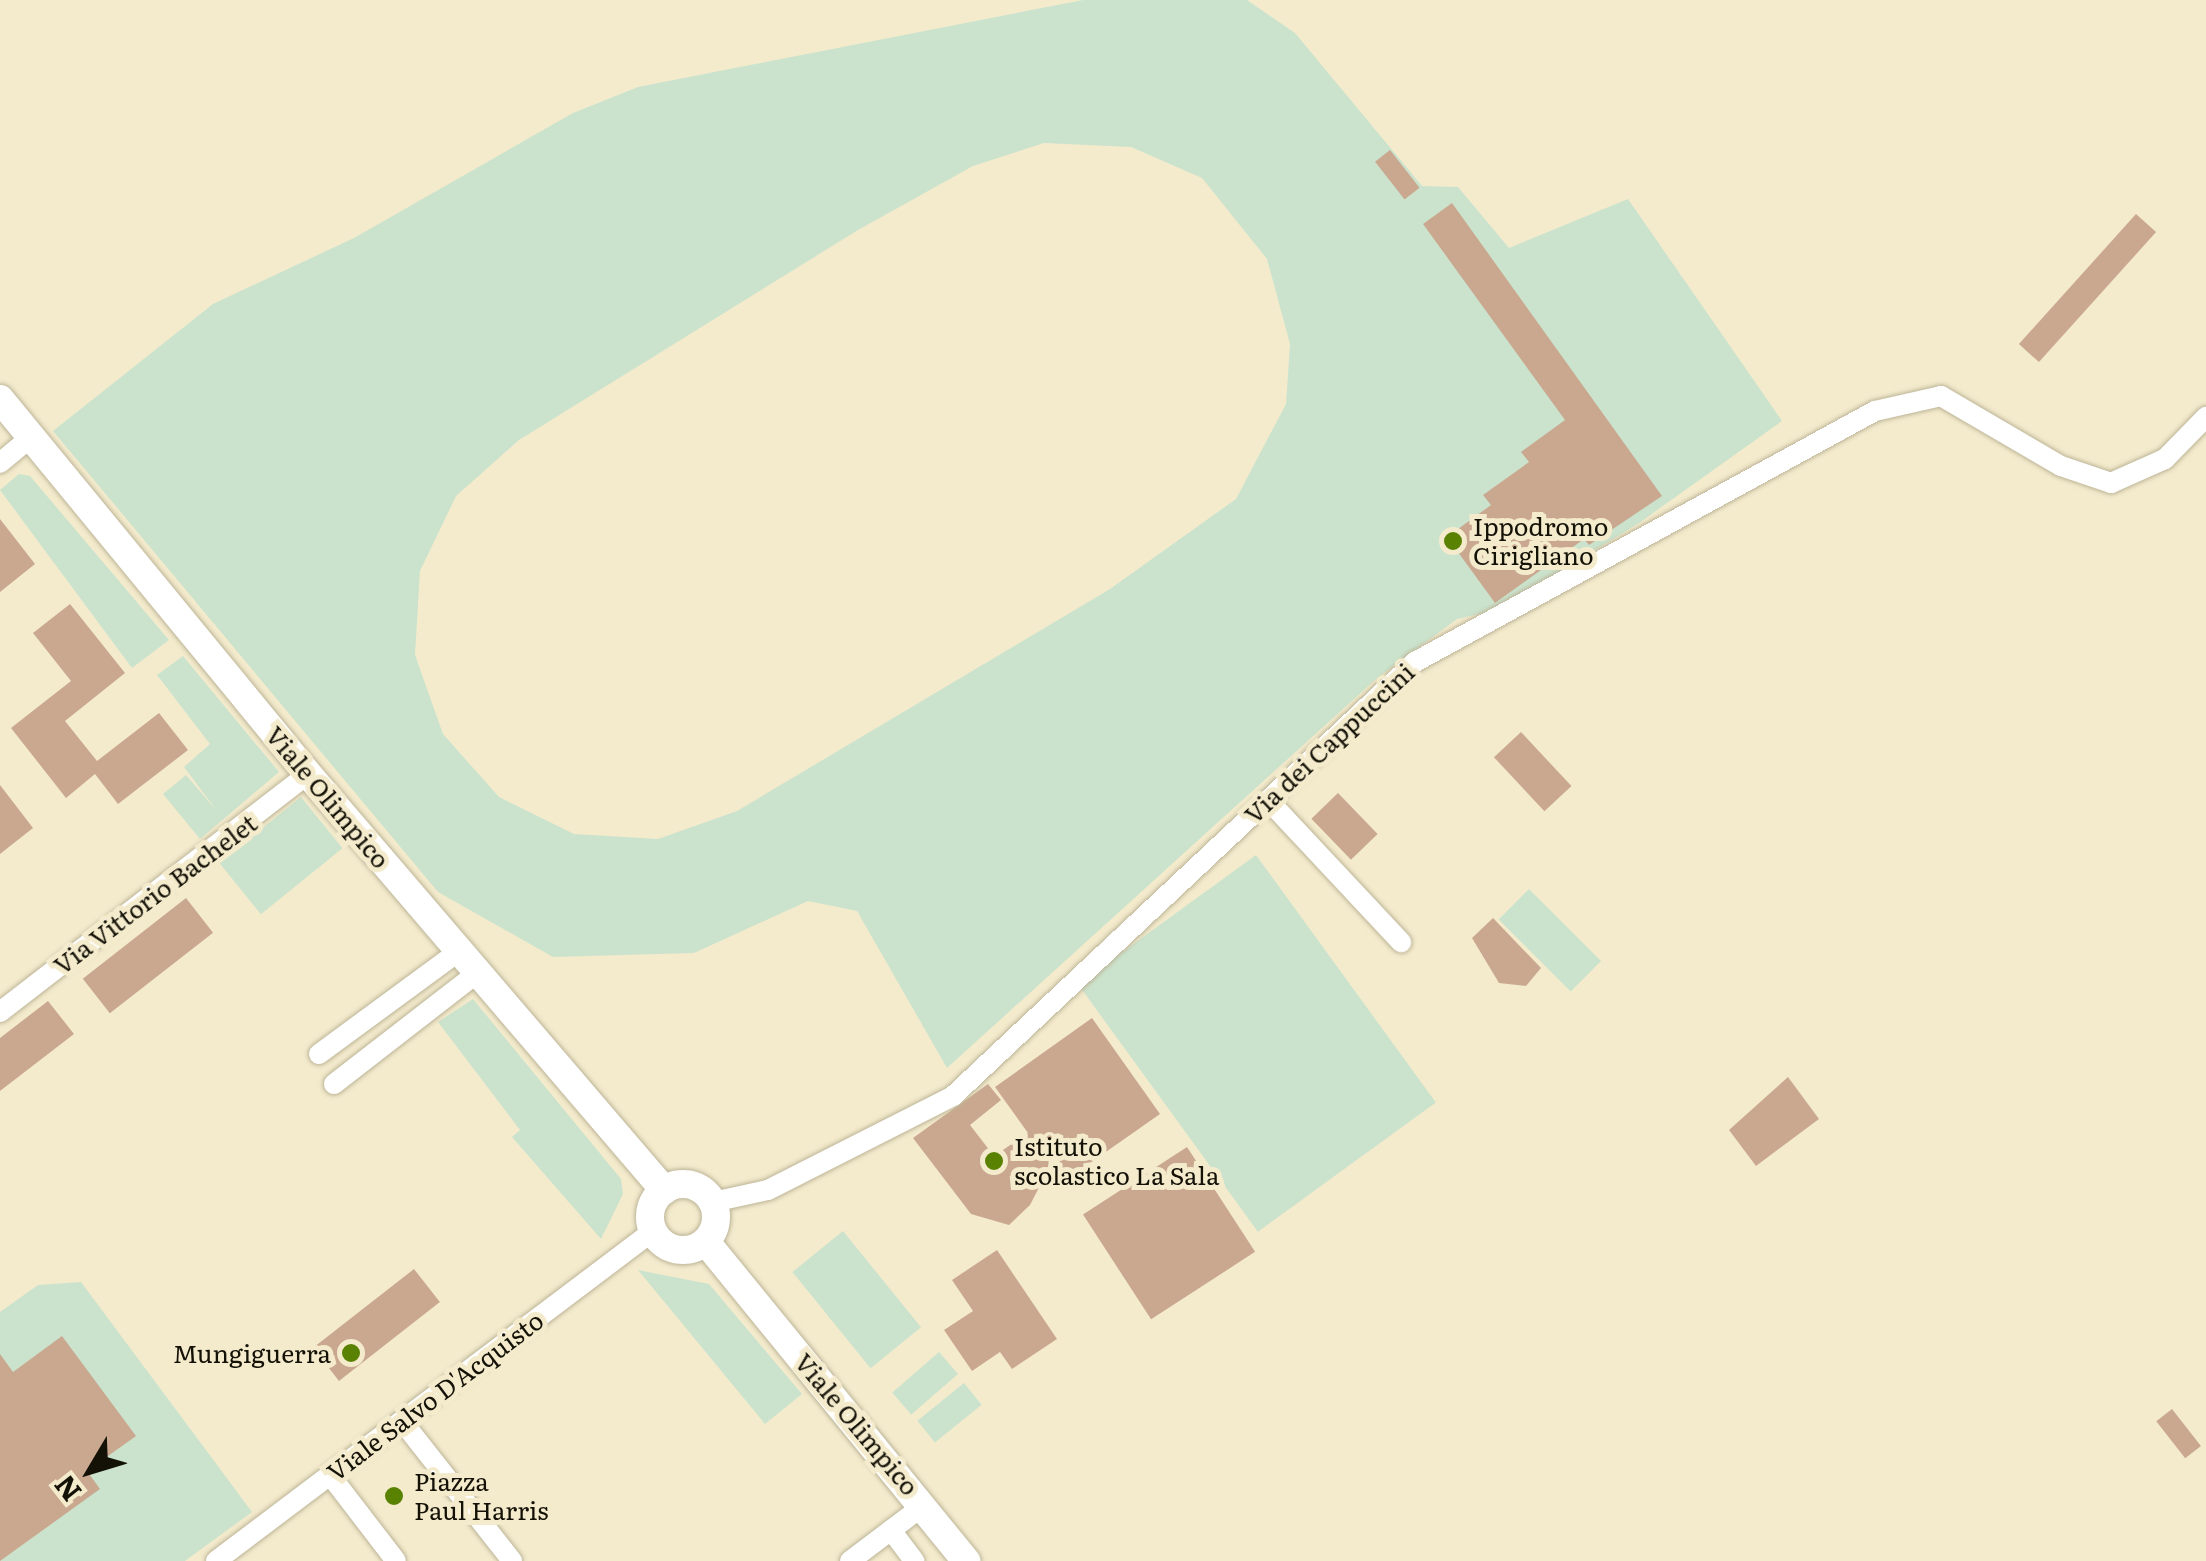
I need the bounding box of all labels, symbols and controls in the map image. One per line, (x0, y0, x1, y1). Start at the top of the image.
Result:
place label: Ippodromo Cirigliano (1473, 512, 1608, 571)
marker: Ippodromo Cirigliano (1442, 530, 1464, 552)
street label: Via dei Cappuccini (1238, 657, 1420, 829)
street label: Viale Olimpico (260, 720, 396, 874)
street label: Via Vittorio Bachelet (47, 808, 263, 980)
place label: Istituto scolastico La Sala (1014, 1132, 1219, 1191)
marker: Istituto scolastico La Sala (983, 1150, 1005, 1172)
street label: Viale Salvo D'Acquisto (321, 1305, 549, 1487)
place label: Mungiguerra (173, 1338, 331, 1368)
marker: Mungiguerra (340, 1342, 362, 1364)
street label: Viale Olimpico (789, 1347, 925, 1501)
north arrow (40, 1421, 140, 1521)
text: N (43, 1467, 90, 1512)
place label: Piazza Paul Harris (414, 1467, 549, 1526)
marker: Piazza Paul Harris (383, 1485, 405, 1507)

